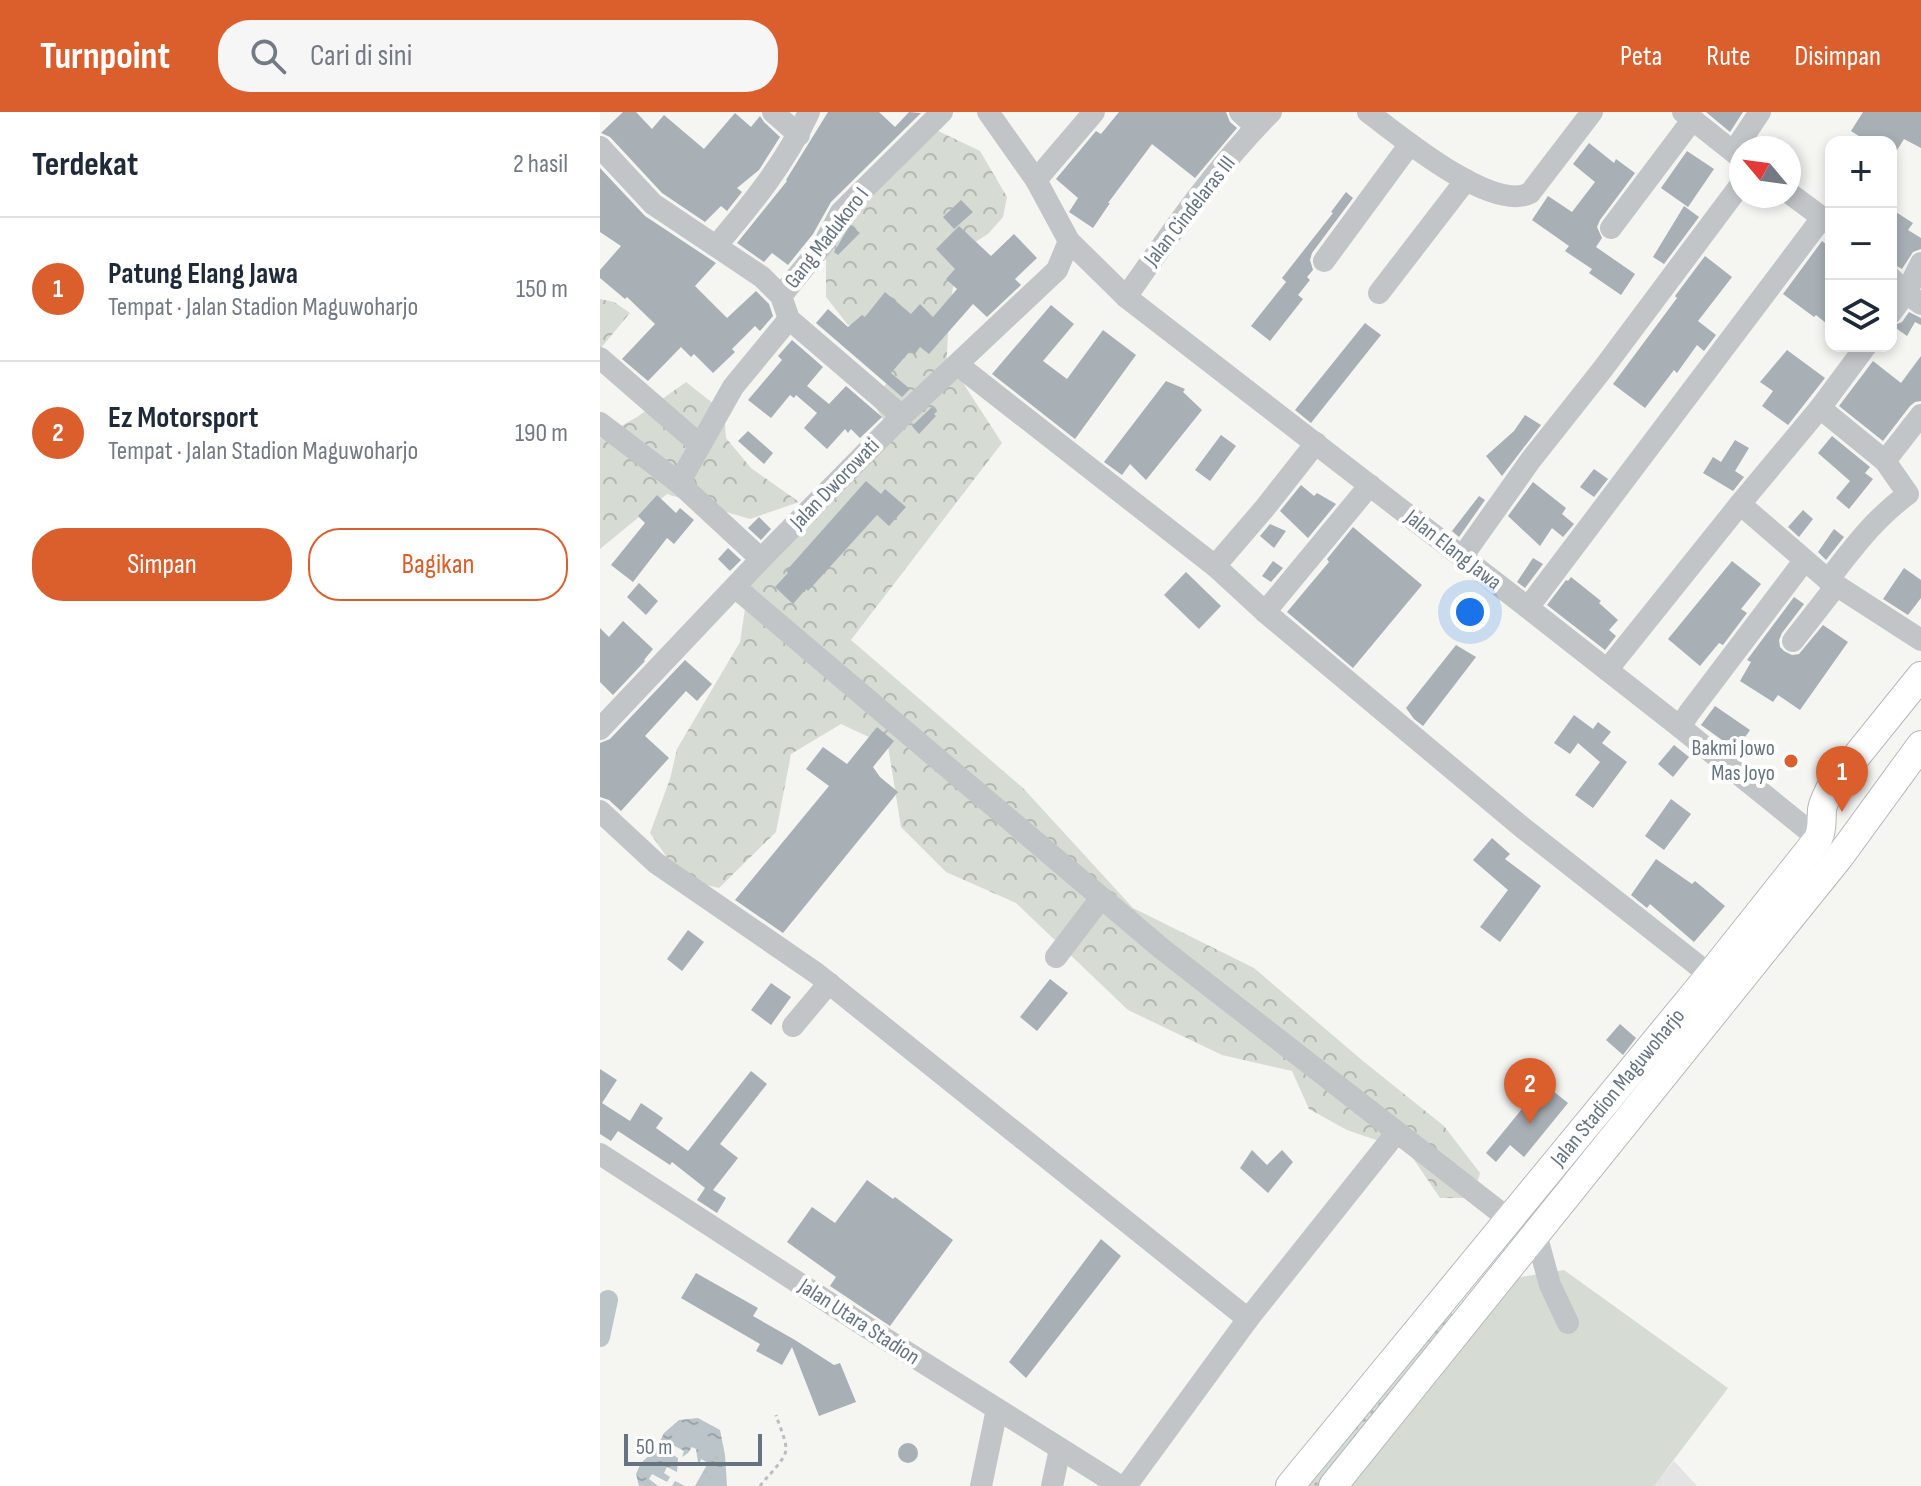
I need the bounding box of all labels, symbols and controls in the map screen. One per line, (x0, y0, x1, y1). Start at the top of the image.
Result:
search box (218, 20, 778, 92)
text: Turnpoint (40, 34, 170, 79)
icon: search (246, 34, 290, 78)
text: Cari di sini (310, 38, 412, 74)
text: Peta (1620, 40, 1662, 73)
text: Rute (1706, 40, 1750, 73)
text: Disimpan (1794, 40, 1881, 73)
north arrow (1729, 136, 1801, 208)
map controls (1825, 136, 1897, 352)
button: + (1825, 136, 1897, 208)
text: Terdekat (32, 144, 138, 185)
text: 2 hasil (513, 149, 568, 180)
street label: Jalan Cindelaras III (1138, 151, 1241, 272)
street label: Gang Madukoro I (779, 182, 875, 294)
button: − (1825, 208, 1897, 280)
text: Patung Elang Jawa (108, 256, 298, 292)
text: 1 (53, 274, 63, 305)
text: 150 m (516, 274, 568, 305)
button: layers (1825, 280, 1897, 352)
text: Tempat · Jalan Stadion Maguwoharjo (108, 292, 418, 323)
text: Ez Motorsport (108, 400, 258, 436)
text: 2 (52, 418, 64, 449)
text: 190 m (515, 418, 568, 449)
street label: Jalan Dworowati (784, 433, 885, 536)
text: Tempat · Jalan Stadion Maguwoharjo (108, 436, 418, 467)
street label: Jalan Elang Jawa (1399, 503, 1507, 596)
button: Simpan (32, 528, 292, 601)
button: Bagikan (308, 528, 568, 601)
your location (1450, 592, 1490, 632)
place label: Bakmi Jowo Mas Joyo (1692, 735, 1775, 787)
pin: 1 (1816, 746, 1868, 812)
marker: Bakmi Jowo Mas Joyo (1782, 752, 1800, 770)
street label: Jalan Stadion Maguwoharjo (1544, 1003, 1691, 1173)
pin: 2 (1504, 1058, 1556, 1124)
street label: Jalan Utara Stadion (793, 1272, 924, 1371)
scale bar (624, 1430, 762, 1466)
text: 50 m (636, 1434, 672, 1461)

